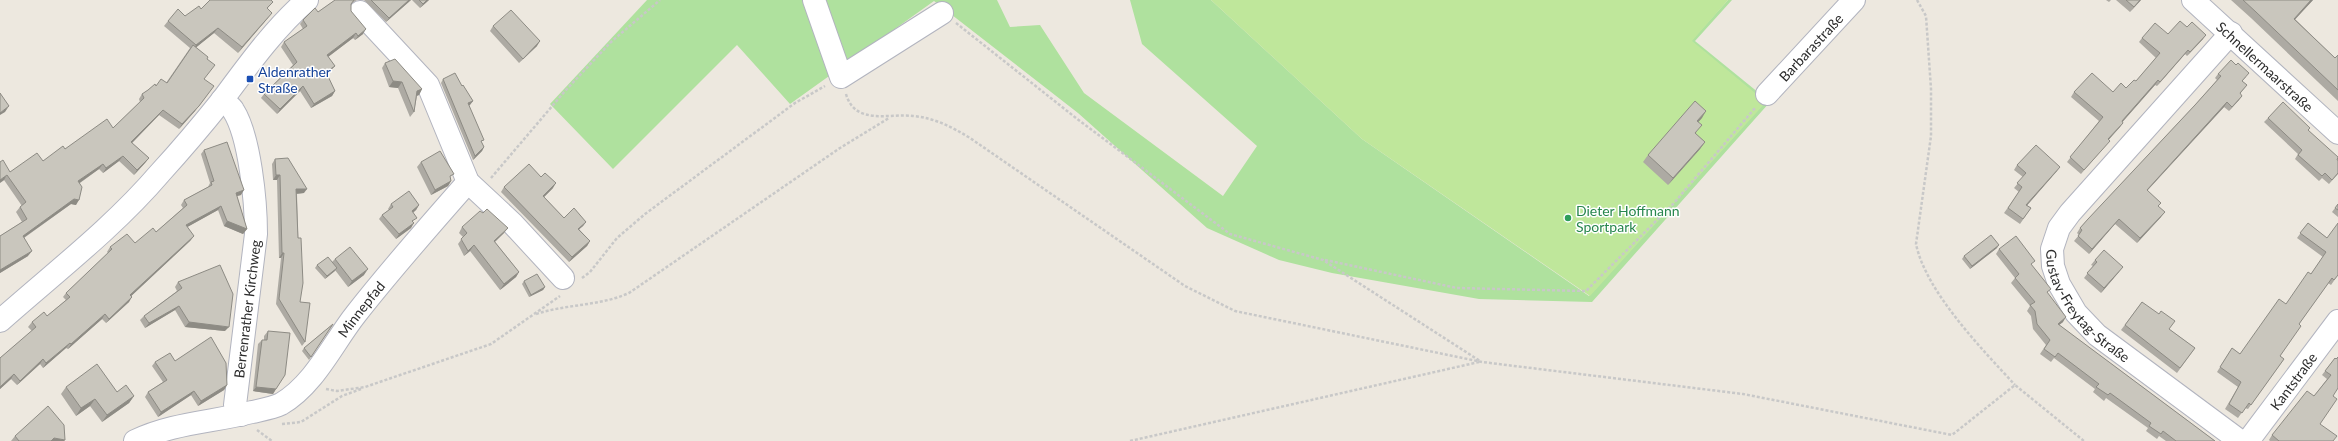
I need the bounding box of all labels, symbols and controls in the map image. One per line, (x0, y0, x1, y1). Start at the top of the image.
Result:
street label: Barbarastraße (1775, 10, 1846, 84)
street label: Schnellermaarstraße (2213, 18, 2317, 115)
place label: Aldenrather Straße (258, 63, 331, 96)
marker: Aldenrather Straße (245, 74, 255, 84)
place label: Dieter Hoffmann Sportpark (1576, 202, 1680, 235)
marker: Dieter Hoffmann Sportpark (1563, 213, 1573, 223)
street label: Berrenrather Kirchweg (230, 239, 264, 379)
street label: Gustav-Freytag-Straße (2044, 249, 2134, 365)
street label: Minnepfad (334, 277, 388, 340)
street label: Kantstraße (2266, 349, 2320, 413)

